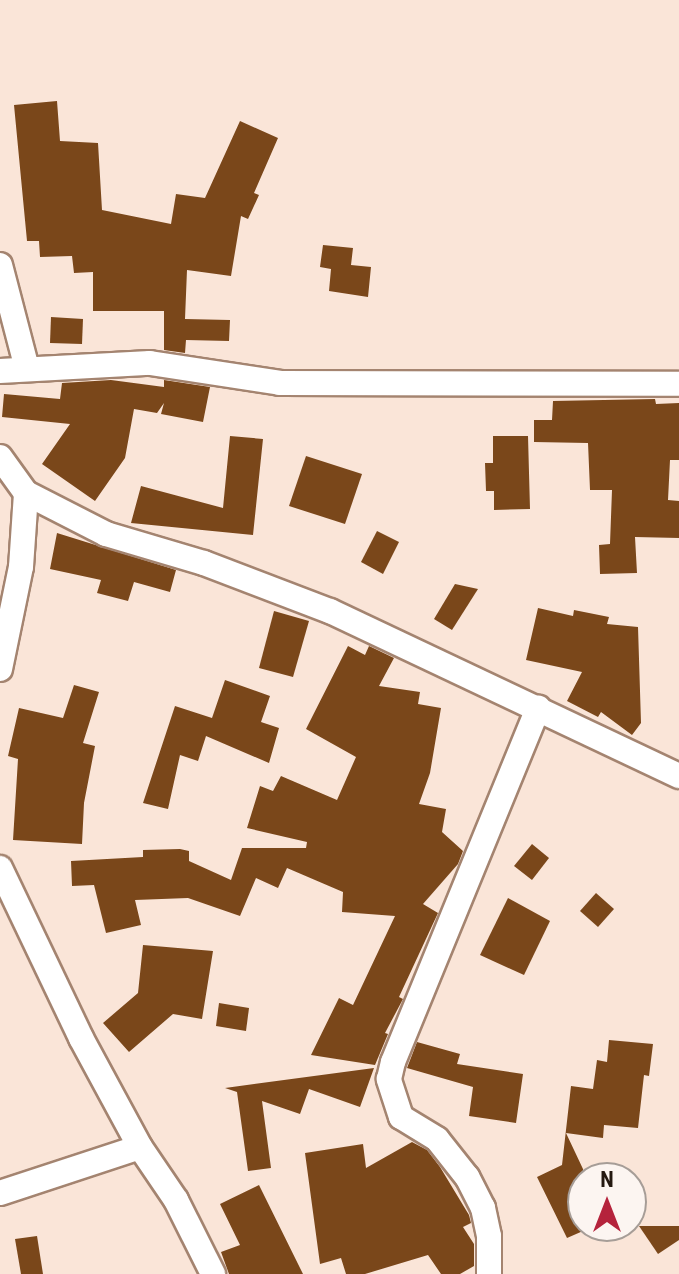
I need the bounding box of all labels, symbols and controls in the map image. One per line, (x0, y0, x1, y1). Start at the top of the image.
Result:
north arrow (567, 1162, 647, 1242)
text: N (600, 1167, 614, 1192)

